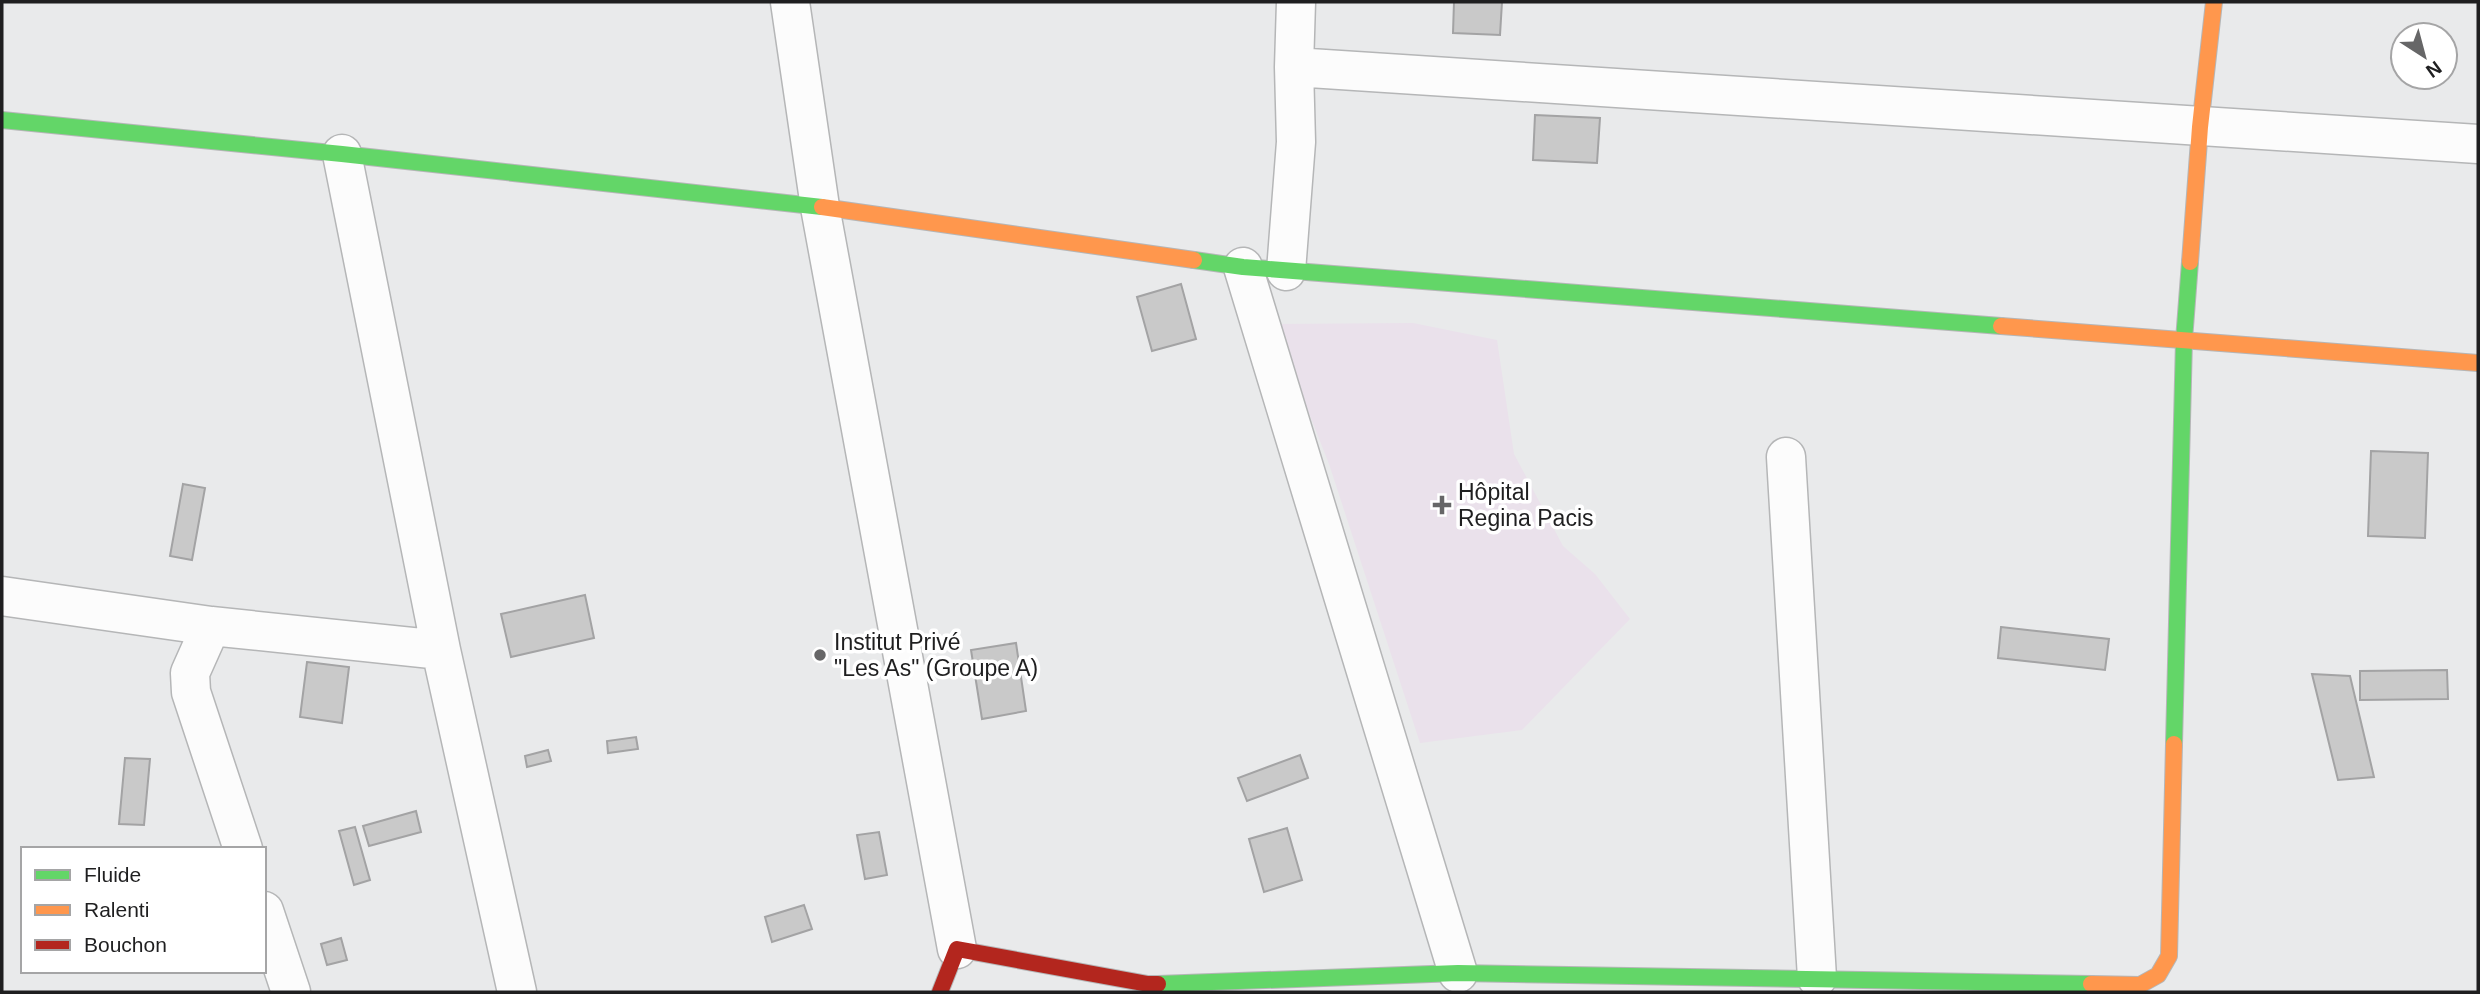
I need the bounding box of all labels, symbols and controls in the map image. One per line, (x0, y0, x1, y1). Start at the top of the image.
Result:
north arrow (2389, 21, 2459, 91)
text: N (2422, 57, 2445, 82)
place label: Hôpital Regina Pacis (1458, 479, 1594, 531)
marker: Hôpital Regina Pacis (1432, 495, 1452, 515)
place label: Institut Privé "Les As" (Groupe A) (834, 629, 1038, 681)
marker: Institut Privé "Les As" (Groupe A) (812, 647, 828, 663)
legend (21, 847, 266, 973)
text: Fluide (84, 863, 141, 886)
text: Ralenti (84, 898, 149, 921)
text: Bouchon (84, 933, 167, 956)

